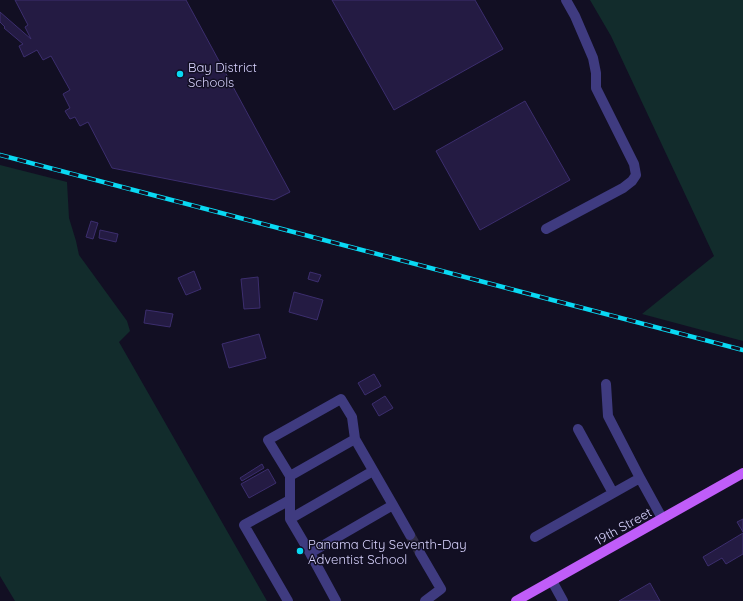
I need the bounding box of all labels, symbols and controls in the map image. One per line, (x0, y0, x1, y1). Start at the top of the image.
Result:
place label: Bay District Schools (188, 59, 257, 90)
marker: Bay District Schools (175, 69, 185, 79)
street label: 19th Street (592, 504, 654, 548)
place label: Panama City Seventh-Day Adventist School (308, 536, 467, 567)
marker: Panama City Seventh-Day Adventist School (295, 546, 305, 556)

